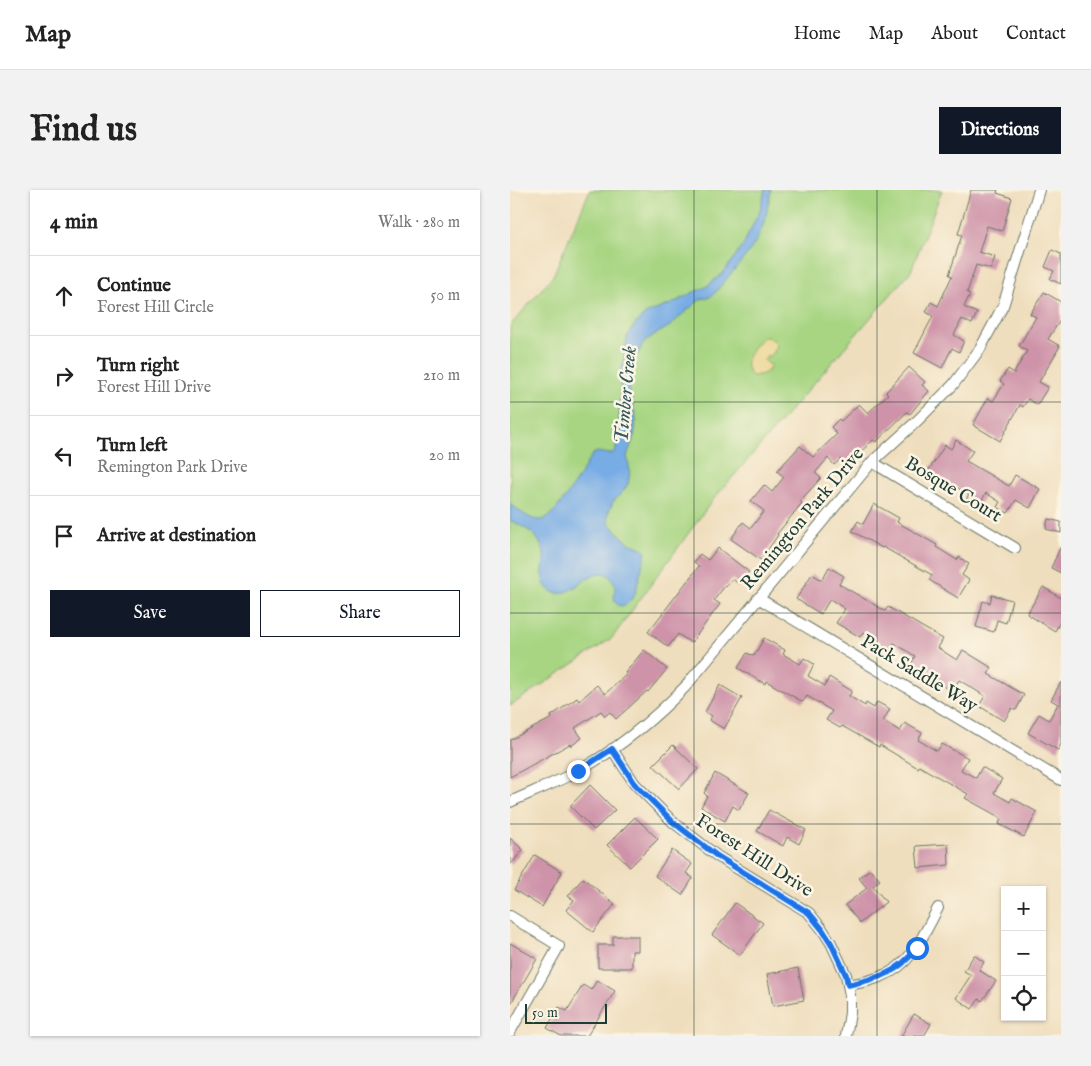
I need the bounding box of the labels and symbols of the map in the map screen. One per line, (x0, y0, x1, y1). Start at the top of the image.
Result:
water label: Timber Creek (609, 345, 643, 445)
street label: Remington Park Drive (736, 443, 870, 595)
street label: Bosque Court (900, 452, 1006, 529)
street label: Pack Saddle Way (856, 630, 982, 719)
route end (567, 760, 590, 783)
street label: Forest Hill Drive (691, 809, 818, 903)
route start (906, 937, 929, 960)
scale bar (525, 1001, 608, 1024)

